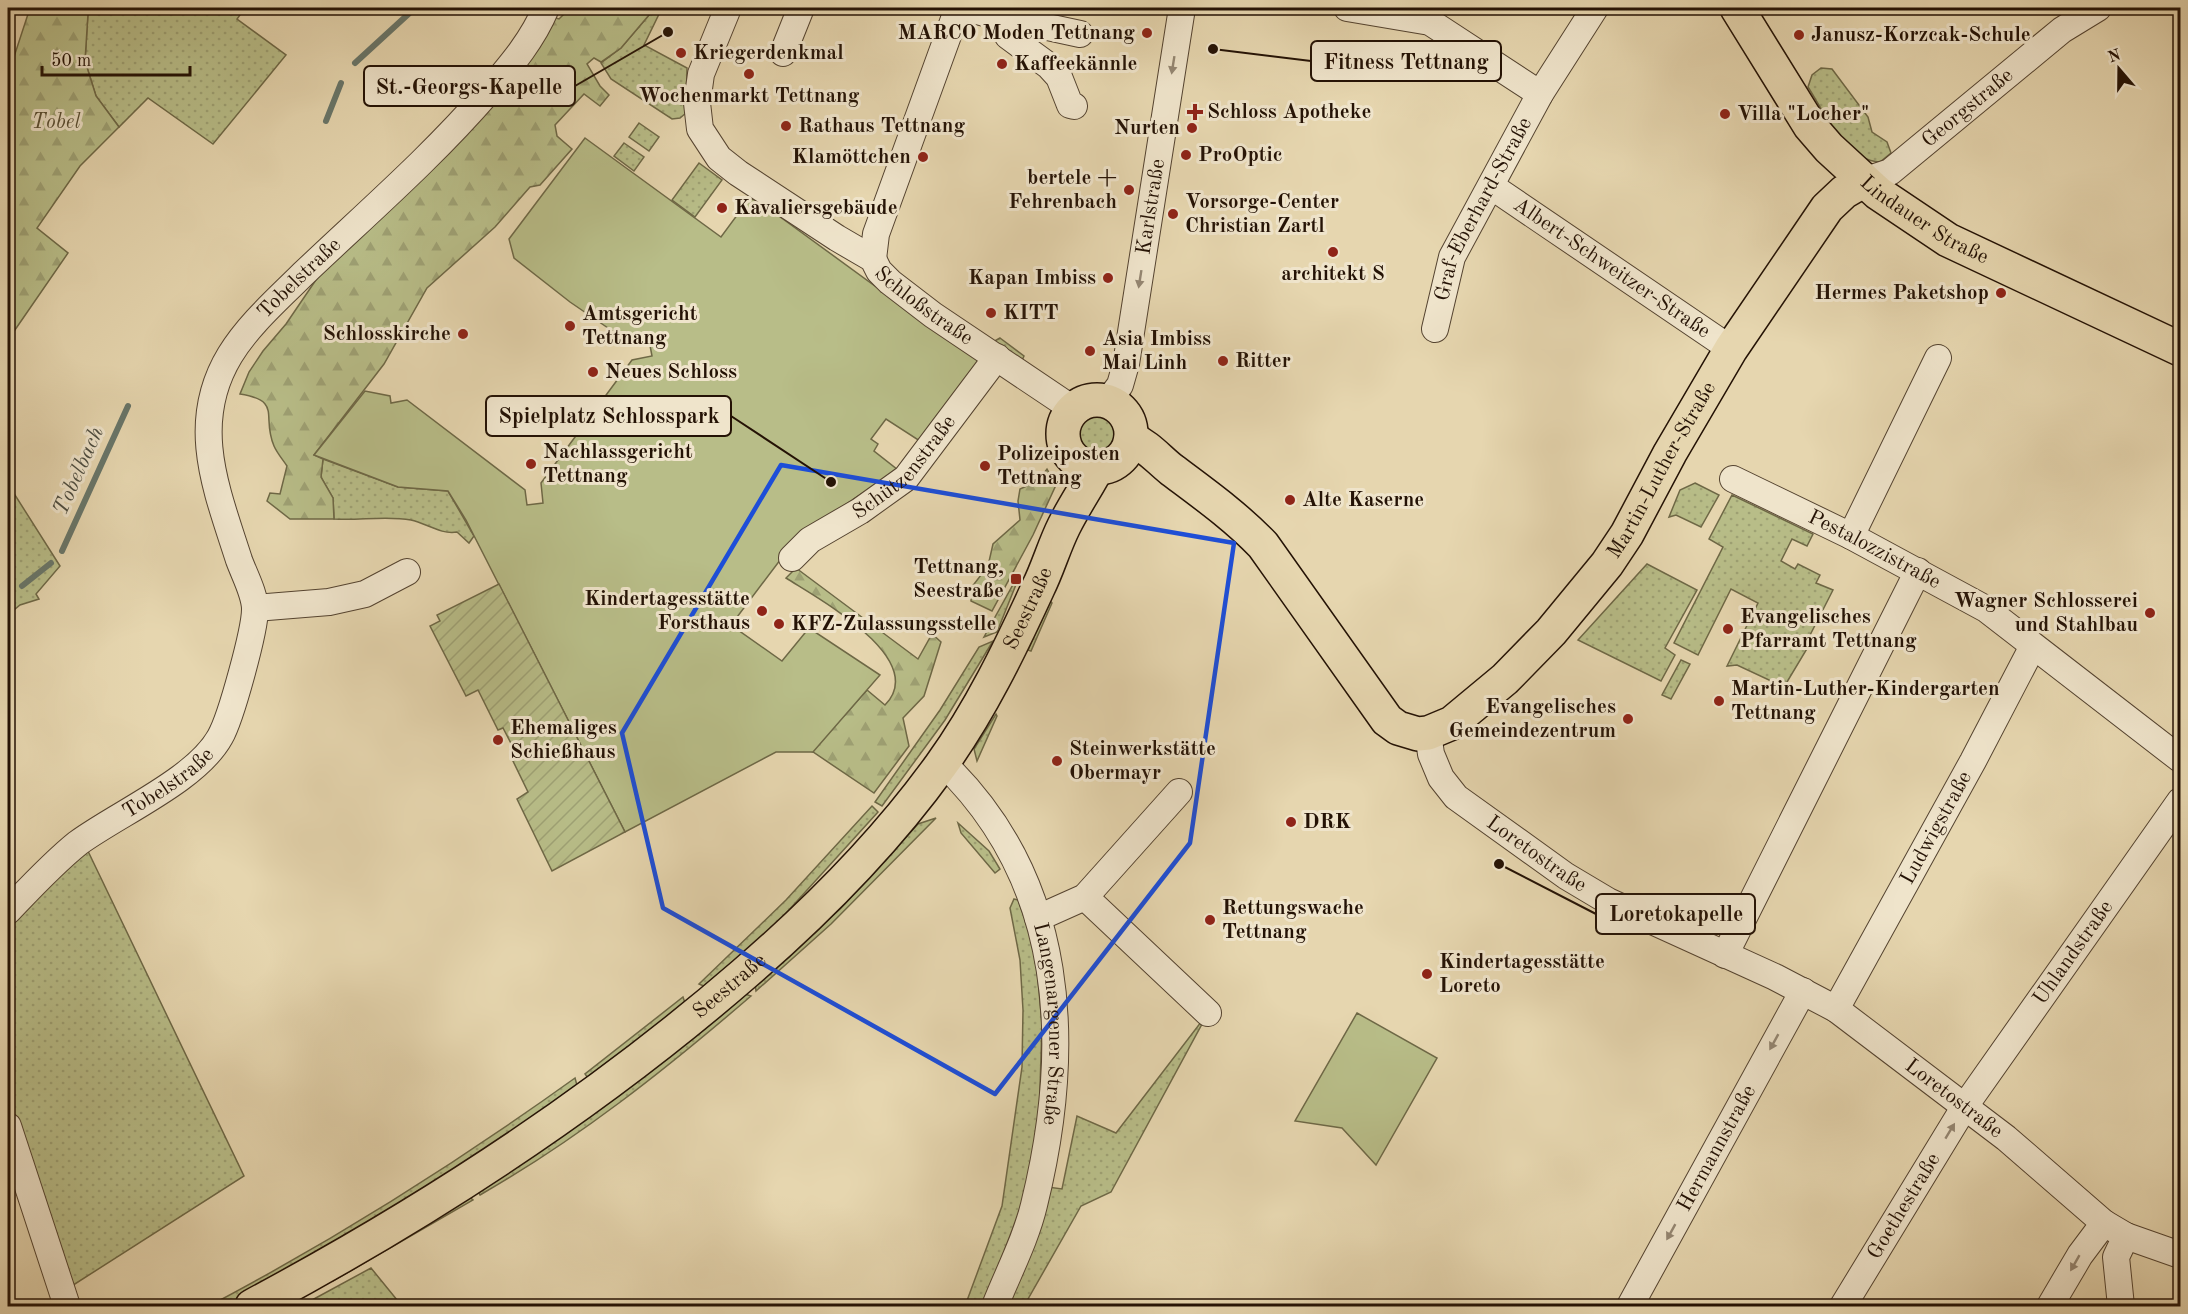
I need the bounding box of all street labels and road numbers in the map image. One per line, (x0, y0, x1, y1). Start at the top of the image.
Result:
street label: Georgstraße (1918, 64, 2017, 152)
street label: Graf-Eberhard-Straße (1431, 114, 1536, 303)
street label: Karlstraße (1133, 157, 1169, 256)
street label: Lindauer Straße (1856, 172, 1992, 268)
street label: Albert-Schweitzer-Straße (1510, 194, 1714, 342)
street label: Tobelstraße (254, 234, 345, 323)
street label: Schloßstraße (870, 262, 977, 349)
street label: Martin-Luther-Straße (1603, 378, 1720, 562)
street label: Schützenstraße (849, 411, 960, 523)
street label: Pestalozzistraße (1805, 506, 1944, 593)
street label: Seestraße (1000, 564, 1056, 653)
street label: Tobelstraße (119, 744, 218, 823)
street label: Ludwigstraße (1896, 768, 1976, 888)
street label: Loretostraße (1483, 812, 1590, 896)
street label: Uhlandstraße (2029, 896, 2117, 1009)
street label: Langenargener Straße (1029, 920, 1066, 1127)
street label: Seestraße (689, 949, 770, 1023)
street label: Loretostraße (1901, 1055, 2007, 1142)
street label: Hermannstraße (1674, 1081, 1760, 1215)
street label: Goethestraße (1864, 1149, 1944, 1263)

